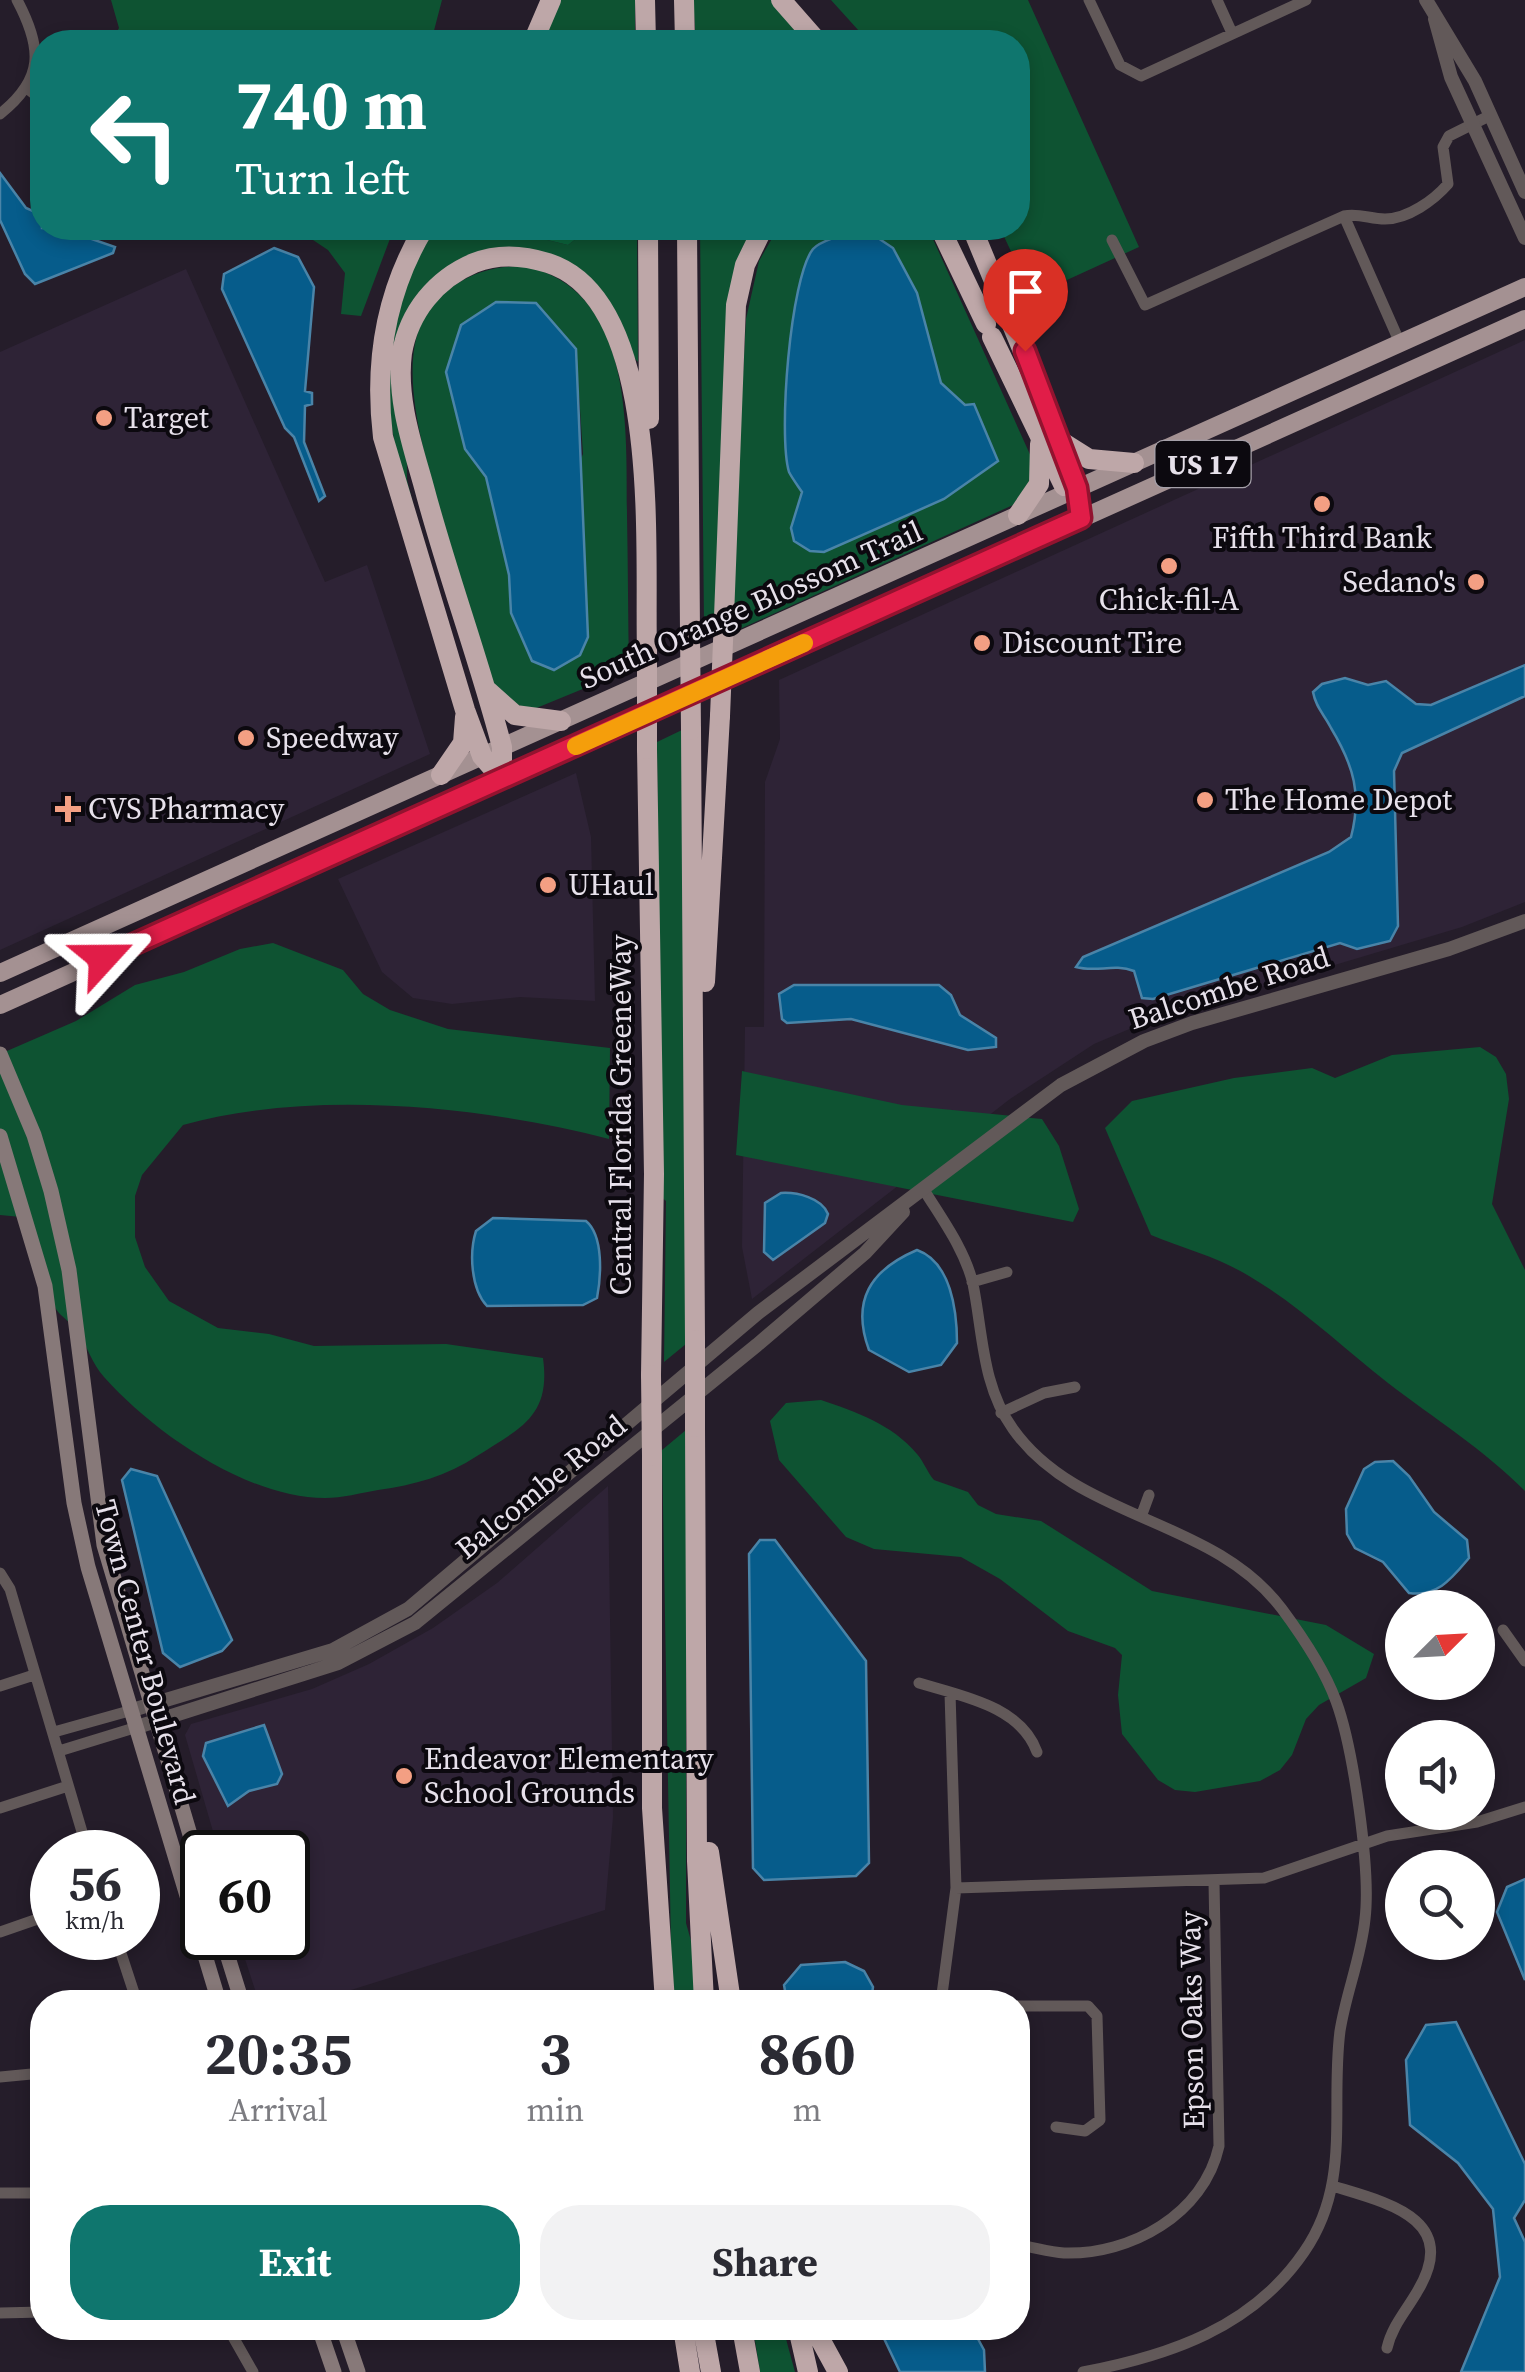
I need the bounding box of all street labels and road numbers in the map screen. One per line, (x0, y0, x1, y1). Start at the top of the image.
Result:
road number: US 17 (1156, 441, 1250, 487)
street label: South Orange Blossom Trail (573, 510, 929, 699)
street label: Central Florida GreeneWay (600, 934, 641, 1296)
street label: Balcombe Road (1123, 936, 1334, 1039)
street label: Balcombe Road (447, 1405, 635, 1568)
street label: Town Center Boulevard (85, 1495, 206, 1808)
street label: Epson Oaks Way (1169, 1910, 1214, 2130)

